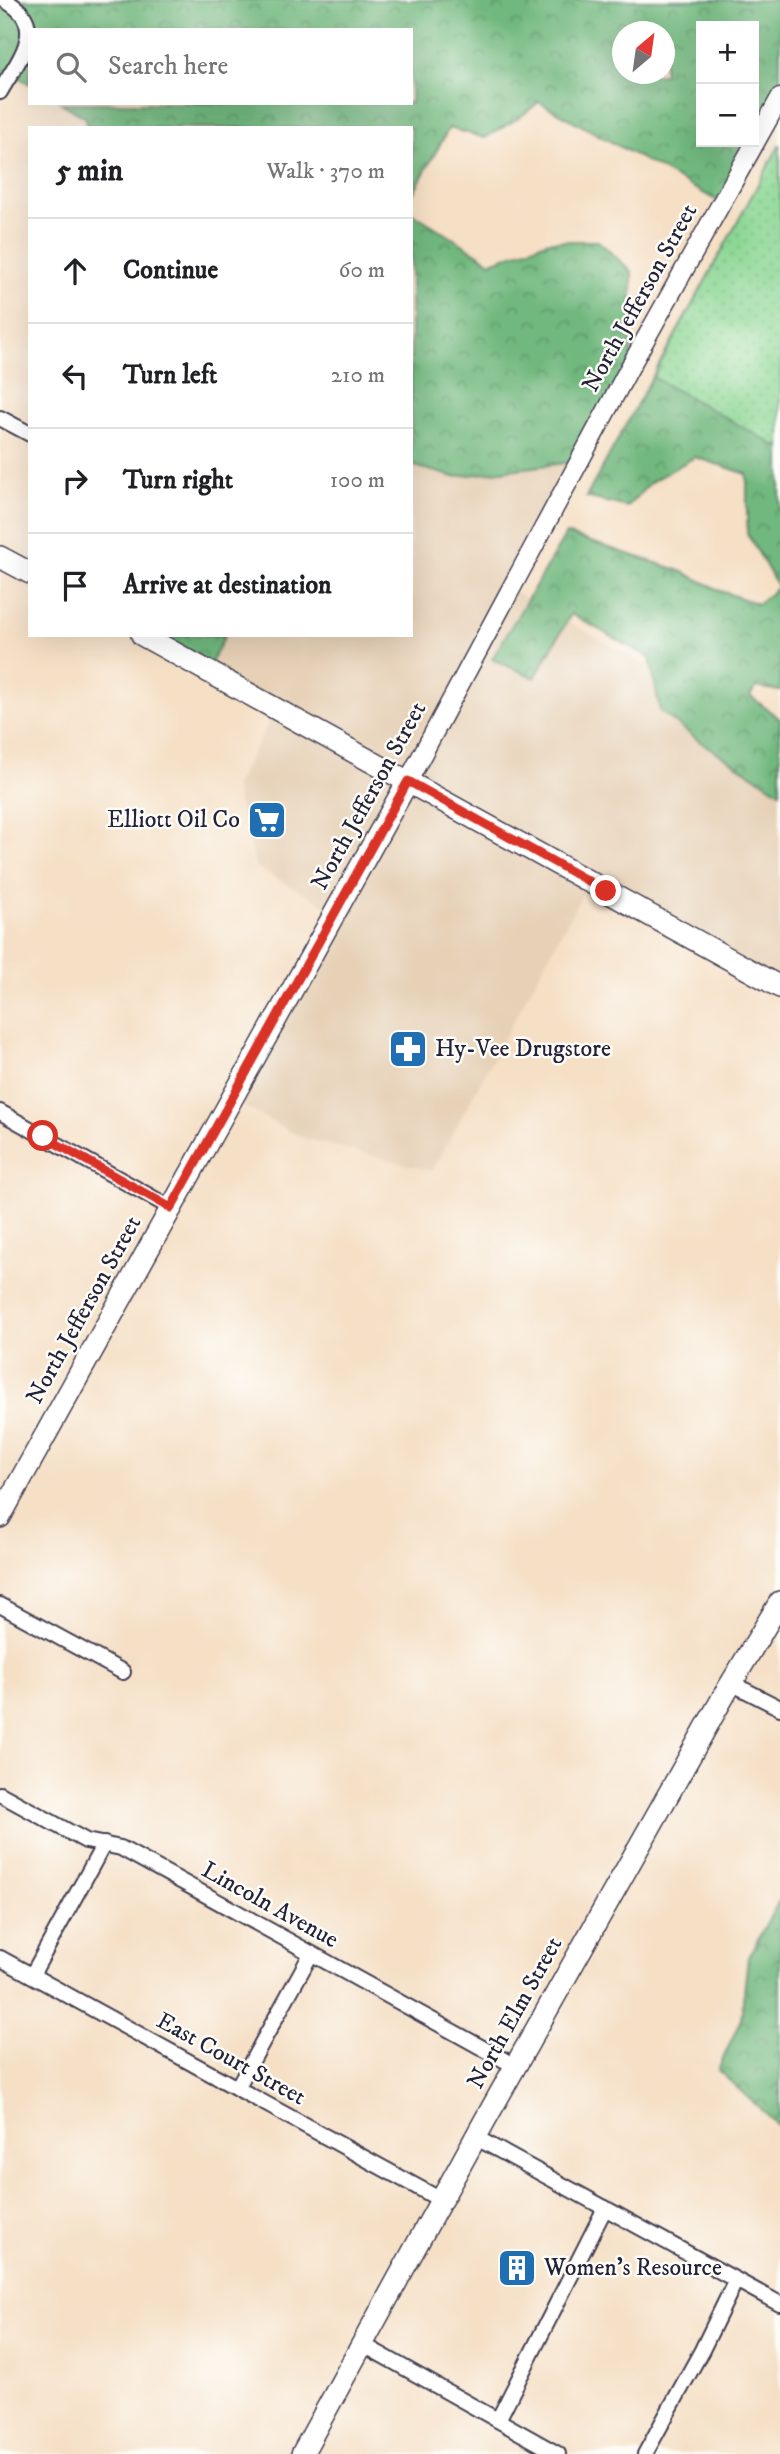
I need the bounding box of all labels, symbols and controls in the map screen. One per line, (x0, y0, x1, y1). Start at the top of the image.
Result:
north arrow (612, 21, 675, 84)
map controls (696, 21, 759, 147)
button: + (696, 21, 759, 84)
search box (28, 28, 413, 105)
icon: search (52, 48, 90, 86)
text: Search here (108, 50, 228, 83)
button: − (696, 84, 759, 147)
text: 5 min (56, 153, 123, 190)
text: Walk · 370 m (267, 157, 385, 186)
street label: North Jefferson Street (576, 198, 704, 397)
icon: ahead (56, 252, 94, 290)
text: Continue (123, 254, 218, 287)
text: 60 m (338, 256, 385, 285)
icon: left (56, 357, 94, 395)
text: Turn left (123, 359, 217, 392)
text: 210 m (331, 361, 385, 390)
icon: right (56, 462, 94, 500)
text: Turn right (123, 464, 233, 497)
text: 100 m (330, 466, 385, 495)
icon: arrive (56, 567, 94, 605)
text: Arrive at destination (123, 569, 332, 602)
street label: North Jefferson Street (305, 696, 433, 895)
supermarket icon: Elliott Oil Co (246, 799, 288, 841)
place label: Elliott Oil Co (107, 805, 240, 835)
route end (590, 875, 621, 906)
pharmacy icon: Hy-Vee Drugstore (387, 1028, 429, 1070)
place label: Hy-Vee Drugstore (435, 1034, 611, 1064)
route start (27, 1120, 58, 1151)
street label: North Jefferson Street (20, 1210, 148, 1409)
street label: Lincoln Avenue (196, 1855, 344, 1955)
street label: North Elm Street (461, 1931, 569, 2094)
street label: East Court Street (151, 2006, 311, 2112)
building icon: Women's Resource (496, 2247, 538, 2289)
place label: Women's Resource (543, 2253, 722, 2283)

